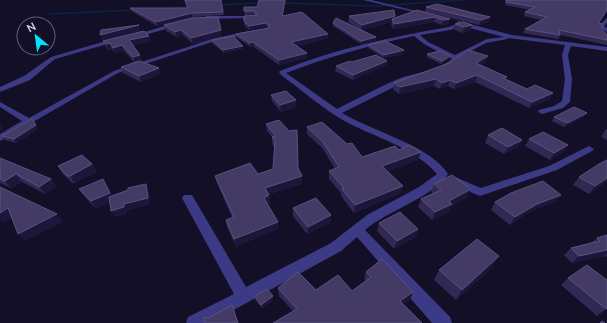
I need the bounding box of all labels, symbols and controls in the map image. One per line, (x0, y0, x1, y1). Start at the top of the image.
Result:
north arrow (16, 16, 56, 56)
text: N (24, 19, 38, 35)

